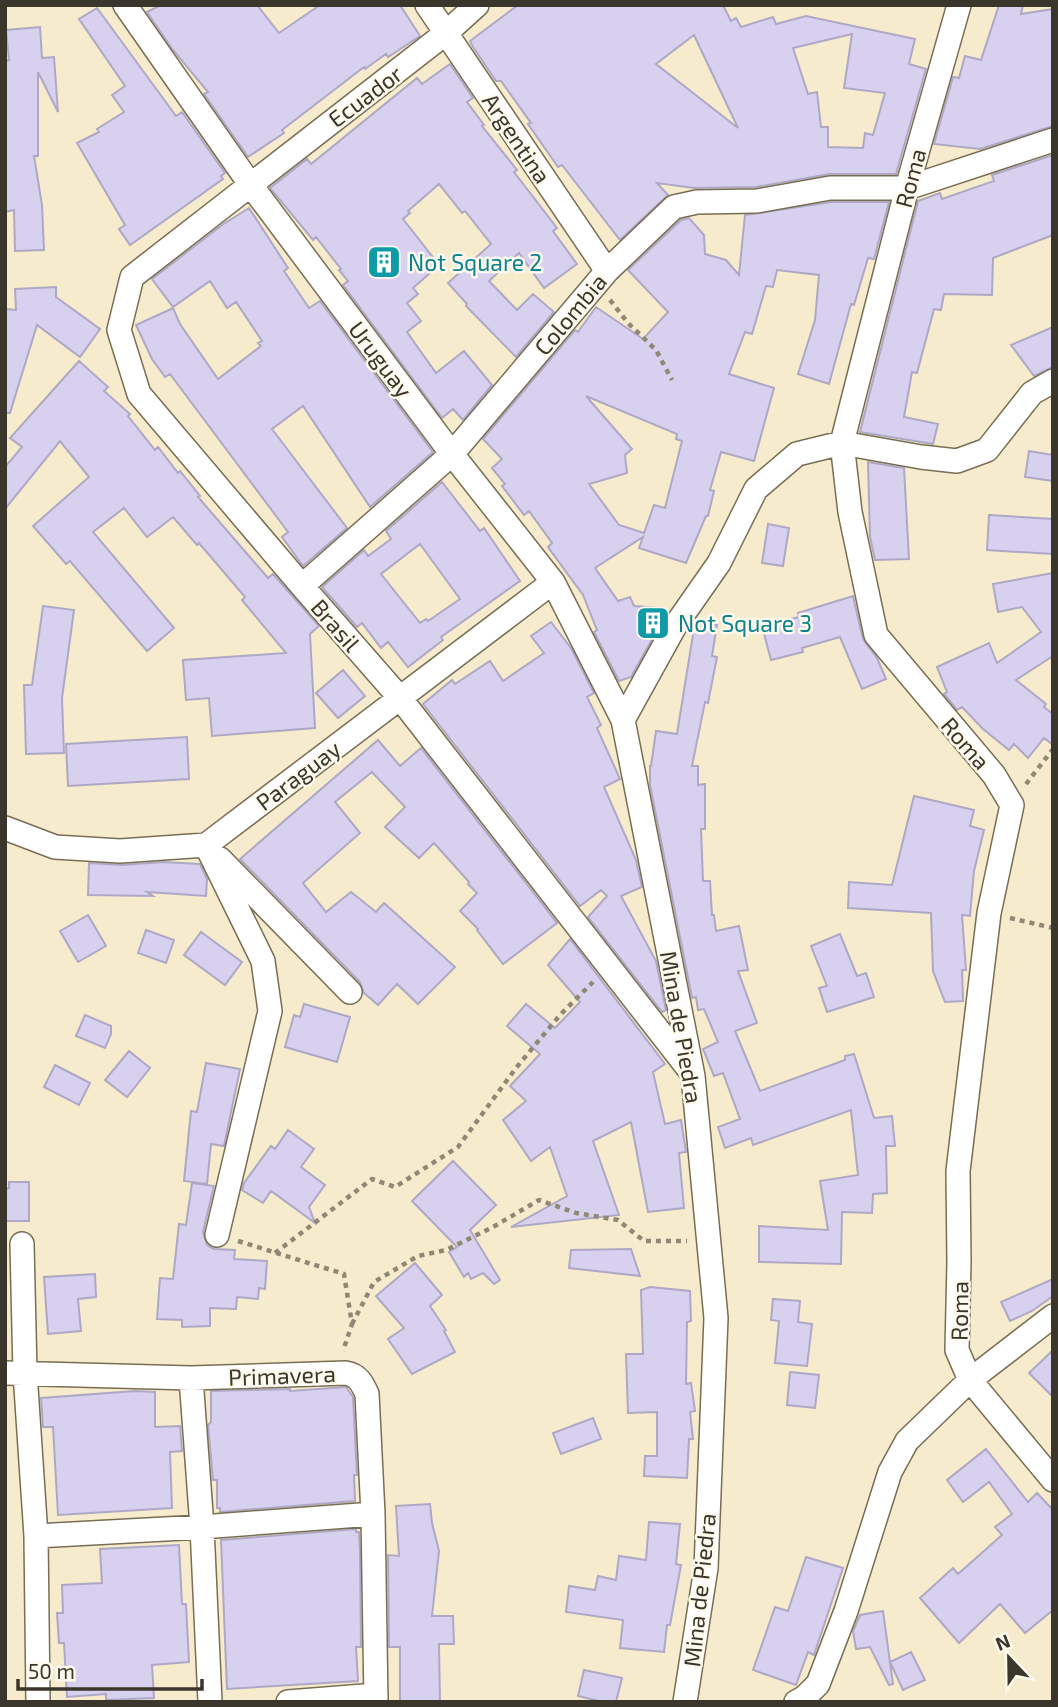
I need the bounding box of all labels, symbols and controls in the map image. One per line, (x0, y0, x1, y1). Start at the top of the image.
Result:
street label: Ecuador (322, 59, 408, 133)
street label: Argentina (477, 88, 557, 188)
street label: Roma (889, 145, 931, 211)
building icon: Not Square 2 (365, 243, 403, 281)
place label: Not Square 2 (408, 248, 542, 276)
street label: Colombia (528, 268, 612, 360)
street label: Uruguay (343, 315, 419, 403)
street label: Brasil (306, 593, 366, 657)
building icon: Not Square 3 (634, 604, 672, 642)
place label: Not Square 3 (678, 609, 812, 637)
street label: Roma (936, 711, 996, 775)
street label: Paraguay (250, 734, 346, 816)
street label: Mina de Piedra (655, 949, 709, 1105)
street label: Roma (944, 1281, 974, 1341)
street label: Primavera (228, 1359, 336, 1391)
street label: Mina de Piedra (677, 1512, 721, 1668)
north arrow (974, 1623, 1044, 1693)
text: N (992, 1629, 1013, 1655)
scale bar (18, 1648, 201, 1692)
text: 50 m (28, 1658, 75, 1683)

